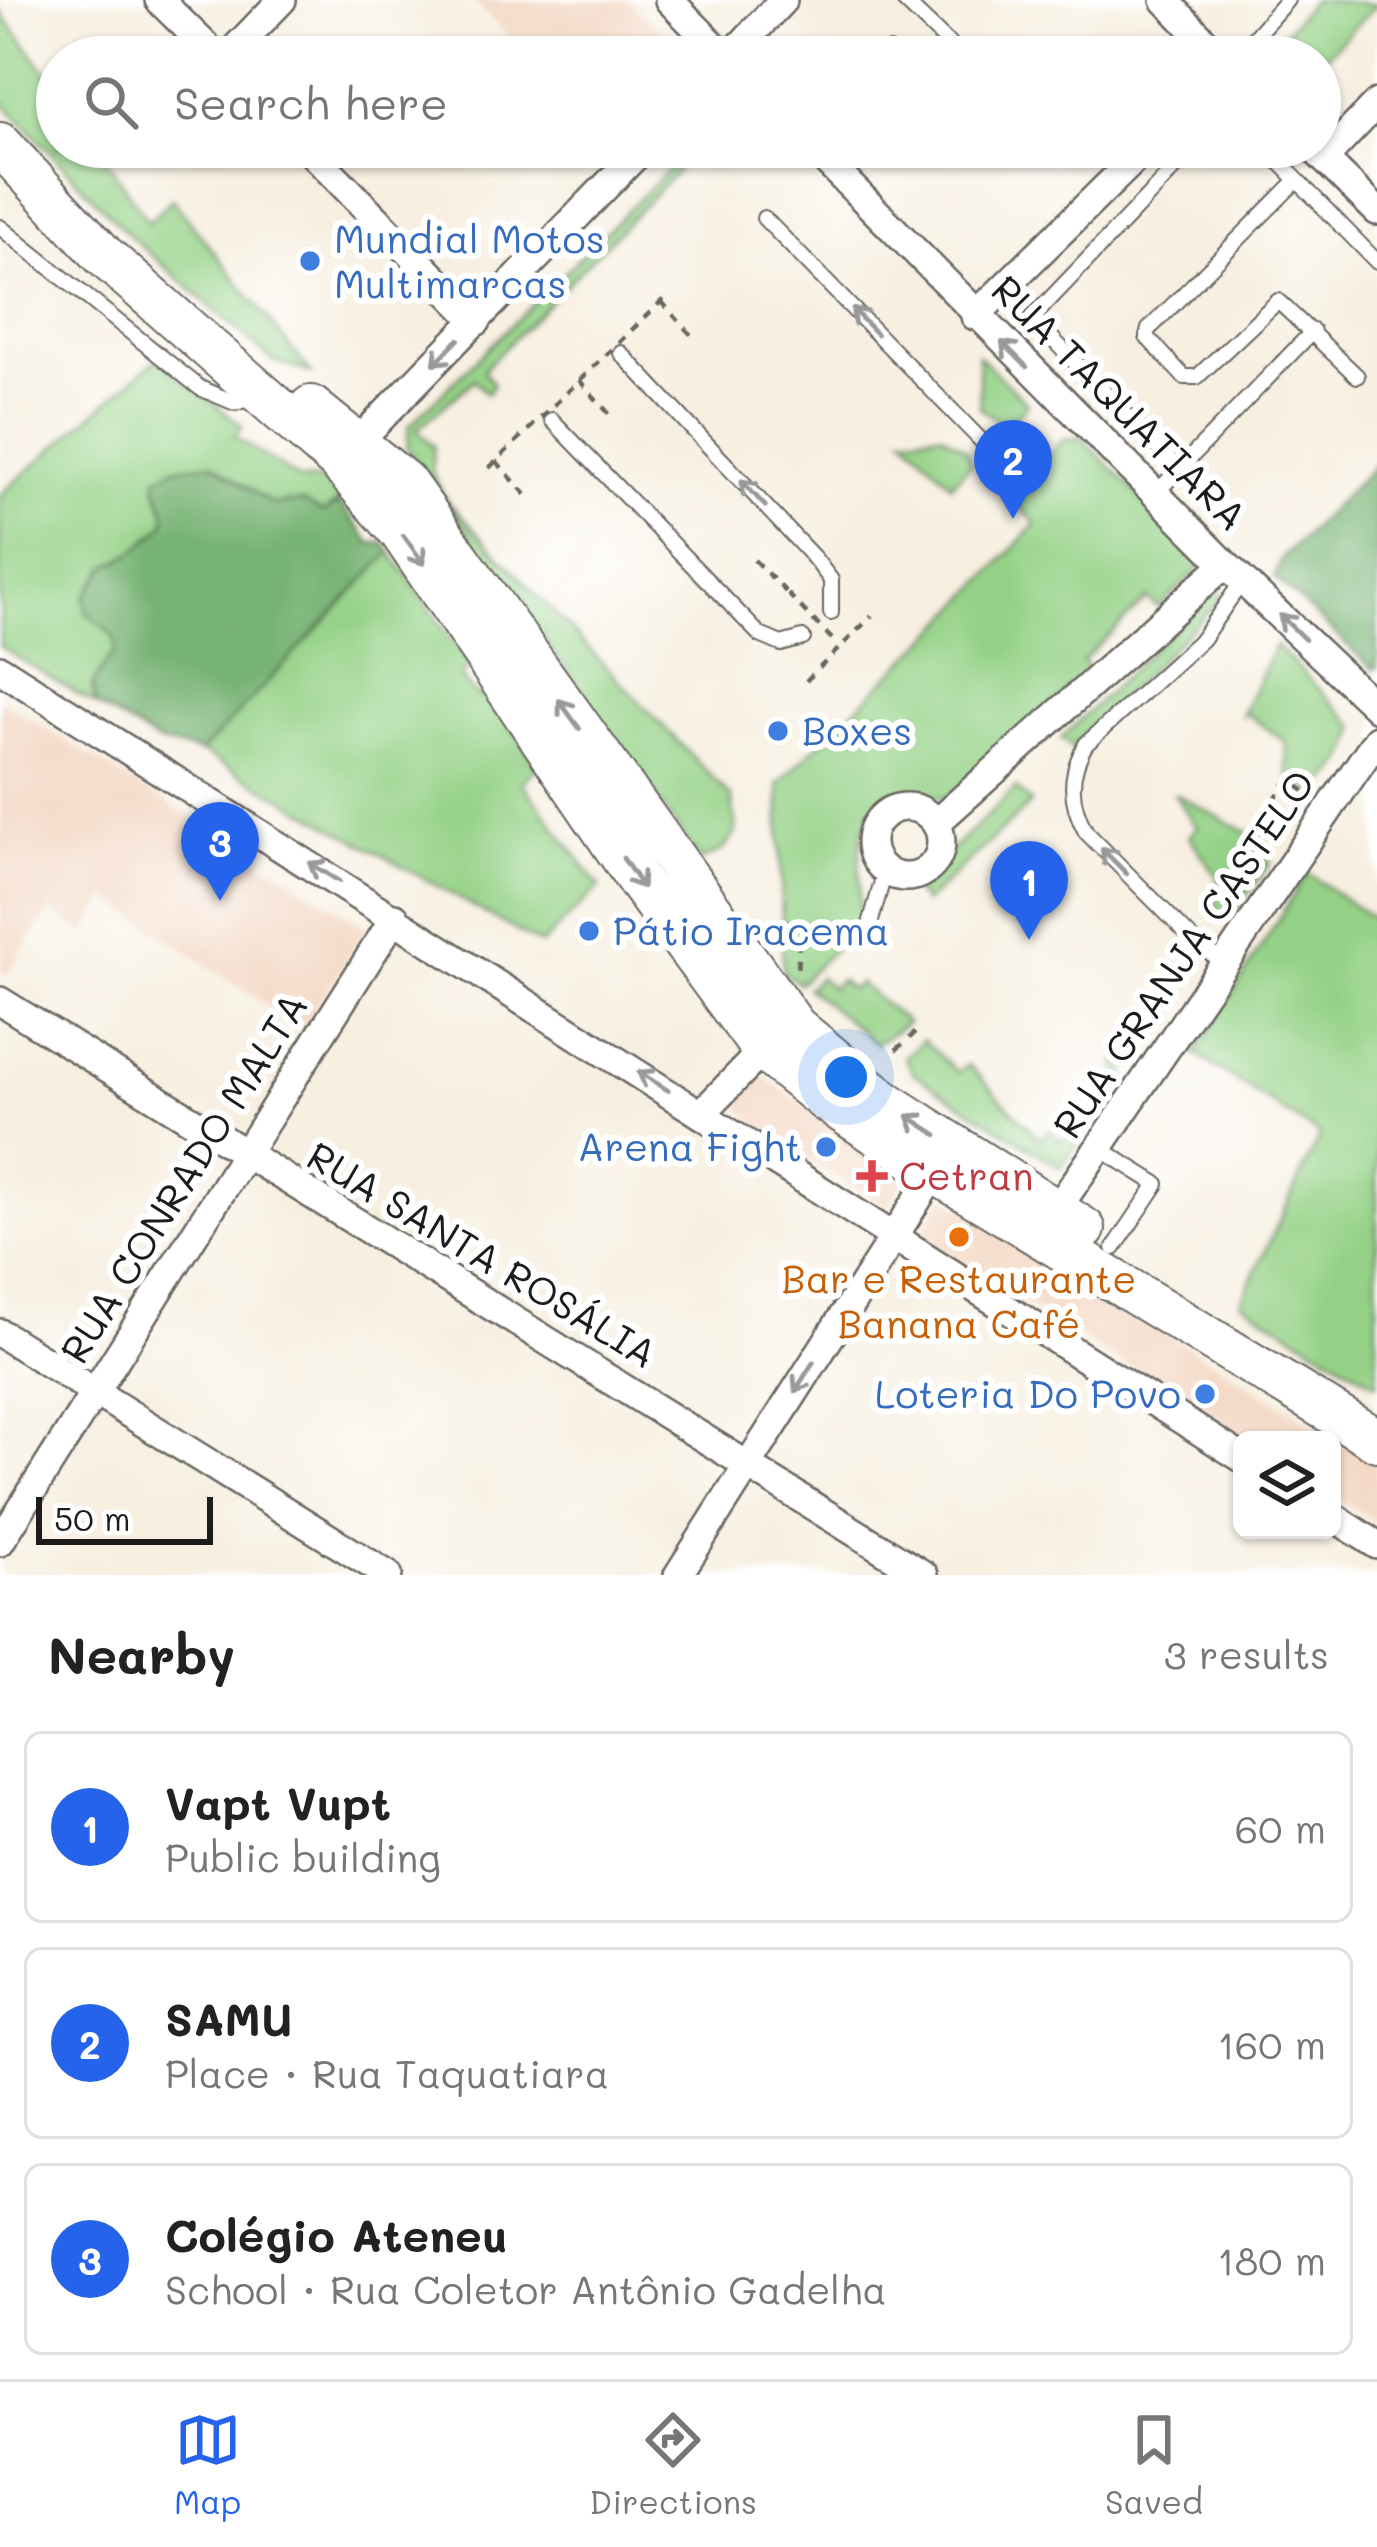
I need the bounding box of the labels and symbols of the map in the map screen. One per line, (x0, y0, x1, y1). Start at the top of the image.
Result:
place label: Mundial Motos Multimarcas (334, 212, 605, 308)
marker: Mundial Motos Multimarcas (297, 248, 323, 274)
street label: RUA TAQUATIARA (982, 264, 1258, 540)
one-way arrow (851, 307, 879, 336)
one-way arrow (432, 338, 461, 366)
one-way arrow (1000, 340, 1029, 369)
pin: 2 (974, 420, 1052, 519)
one-way arrow (739, 478, 767, 508)
one-way arrow (401, 533, 426, 566)
one-way arrow (1278, 613, 1307, 641)
one-way arrow (556, 698, 582, 731)
place label: Boxes (802, 704, 912, 755)
marker: Boxes (765, 718, 791, 744)
street label: RUA GRANJA CASTELO (1040, 759, 1325, 1147)
pin: 3 (181, 802, 259, 901)
pin: 1 (990, 841, 1068, 940)
one-way arrow (1100, 847, 1129, 876)
one-way arrow (620, 855, 645, 889)
one-way arrow (307, 860, 341, 884)
place label: Pátio Iracema (613, 904, 889, 955)
marker: Pátio Iracema (576, 918, 602, 944)
street label: RUA CONRADO MALTA (48, 982, 318, 1372)
your location (816, 1047, 876, 1107)
one-way arrow (637, 1069, 671, 1093)
one-way arrow (905, 1113, 939, 1137)
place label: Arena Fight (577, 1120, 802, 1172)
street label: RUA SANTA ROSÁLIA (299, 1129, 667, 1378)
marker: Arena Fight (813, 1134, 839, 1160)
place label: Cetran (899, 1149, 1034, 1200)
marker: Cetran (856, 1160, 888, 1192)
marker: Bar e Restaurante Banana Café (946, 1224, 972, 1250)
place label: Bar e Restaurante Banana Café (782, 1252, 1136, 1348)
one-way arrow (791, 1359, 816, 1393)
place label: Loteria Do Povo (875, 1367, 1181, 1418)
marker: Loteria Do Povo (1192, 1381, 1218, 1407)
scale bar (36, 1491, 213, 1544)

